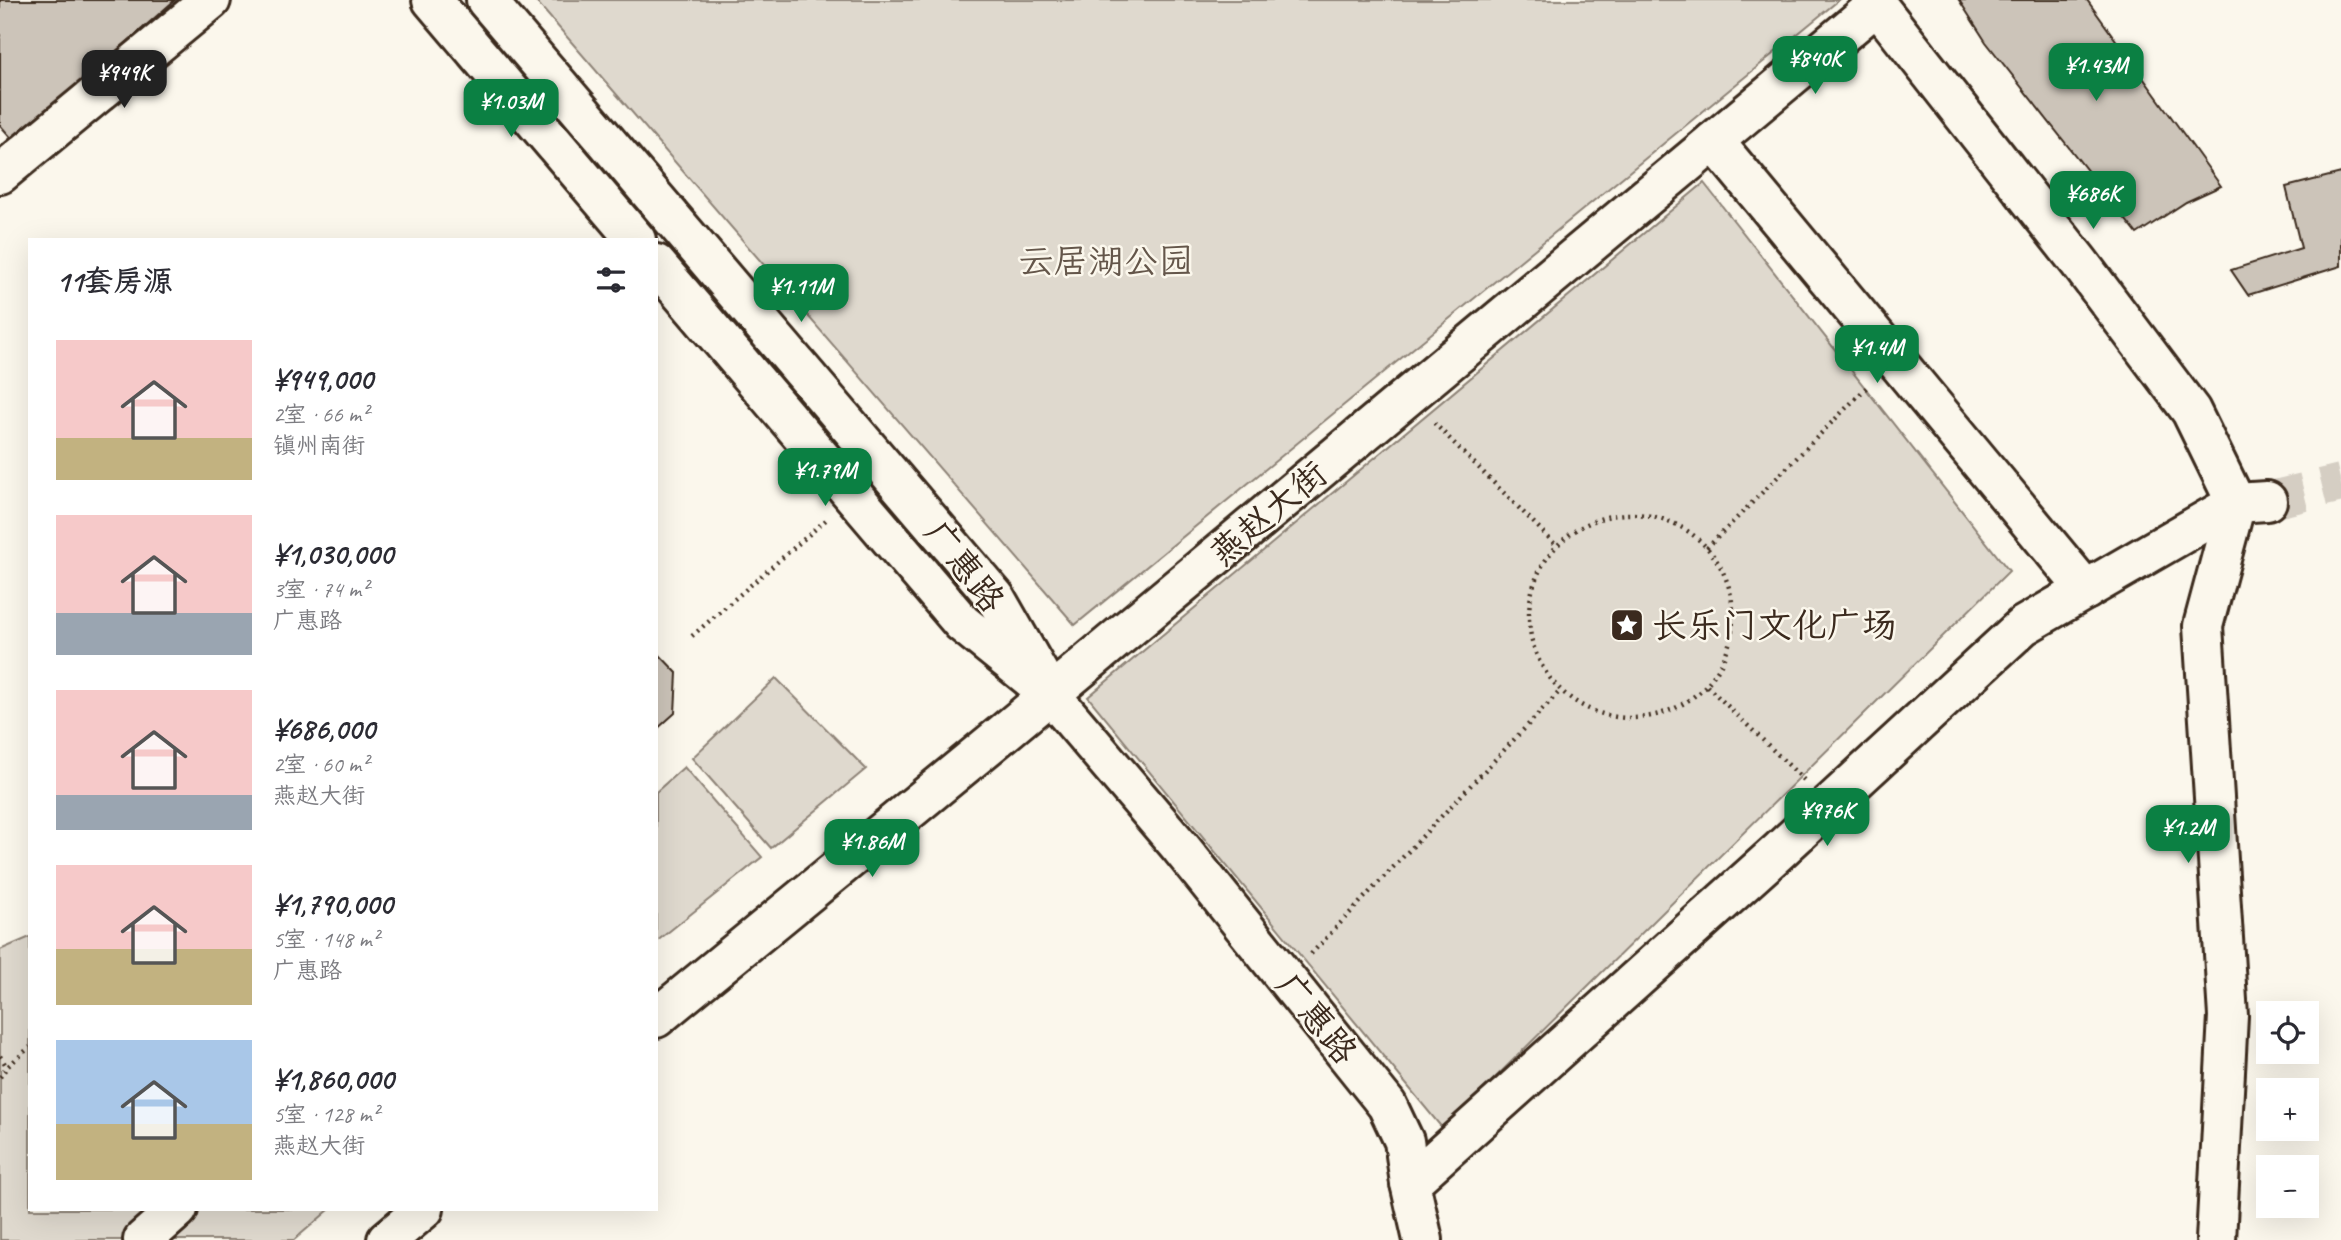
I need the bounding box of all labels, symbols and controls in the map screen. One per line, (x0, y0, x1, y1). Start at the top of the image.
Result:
pin: ¥840K (1766, 36, 1864, 96)
pin: ¥1.43M (2039, 43, 2153, 103)
text: ¥840K (1788, 44, 1842, 73)
pin: ¥949K (75, 50, 173, 110)
text: ¥1.43M (2065, 51, 2127, 80)
text: ¥949K (98, 58, 150, 87)
pin: ¥1.03M (454, 80, 568, 139)
text: ¥1.03M (480, 87, 542, 116)
pin: ¥686K (2044, 172, 2142, 231)
text: ¥686K (2066, 179, 2120, 208)
park label: 云居湖公园 (1018, 239, 1194, 284)
icon: filters (592, 261, 630, 299)
text: 11套房源 (56, 262, 173, 300)
pin: ¥1.11M (744, 264, 858, 324)
text: ¥1.11M (770, 272, 832, 301)
pin: ¥1.4M (1828, 326, 1926, 385)
text: ¥1.4M (1851, 333, 1903, 362)
text: ¥949,000 (273, 360, 373, 398)
icon: home (112, 368, 196, 452)
text: 2室 · 66 m² (273, 400, 368, 429)
text: 镇州南街 (273, 431, 365, 460)
pin: ¥1.79M (768, 448, 882, 508)
street label: 燕赵大街 (1200, 451, 1336, 576)
text: ¥1.79M (794, 456, 856, 485)
street label: 广惠路 (915, 511, 1015, 622)
text: ¥1,030,000 (273, 535, 393, 573)
icon: home (112, 543, 196, 627)
text: 3室 · 74 m² (273, 575, 368, 604)
place label: 长乐门文化广场 (1652, 603, 1897, 648)
text: 广惠路 (273, 606, 342, 635)
place icon: 长乐门文化广场 (1608, 606, 1646, 644)
text: ¥686,000 (273, 710, 375, 748)
icon: home (112, 718, 196, 802)
text: 2室 · 60 m² (273, 750, 368, 779)
text: 燕赵大街 (273, 781, 365, 810)
pin: ¥976K (1778, 788, 1876, 848)
text: ¥976K (1800, 796, 1854, 825)
pin: ¥1.2M (2139, 806, 2237, 865)
text: ¥1.2M (2162, 813, 2214, 842)
pin: ¥1.86M (815, 820, 929, 879)
text: ¥1.86M (840, 827, 904, 856)
text: ¥1,790,000 (273, 885, 392, 923)
icon: home (112, 893, 196, 977)
text: 5室 · 148 m² (273, 925, 379, 954)
text: 广惠路 (273, 956, 342, 985)
street label: 广惠路 (1266, 963, 1367, 1073)
map controls (2256, 1001, 2319, 1218)
button: locate (2256, 1001, 2319, 1064)
text: ¥1,860,000 (273, 1060, 394, 1098)
icon: home (112, 1068, 196, 1152)
button: + (2256, 1078, 2319, 1141)
text: 5室 · 128 m² (273, 1100, 379, 1129)
text: 燕赵大街 (273, 1131, 365, 1160)
button: − (2256, 1155, 2319, 1218)

